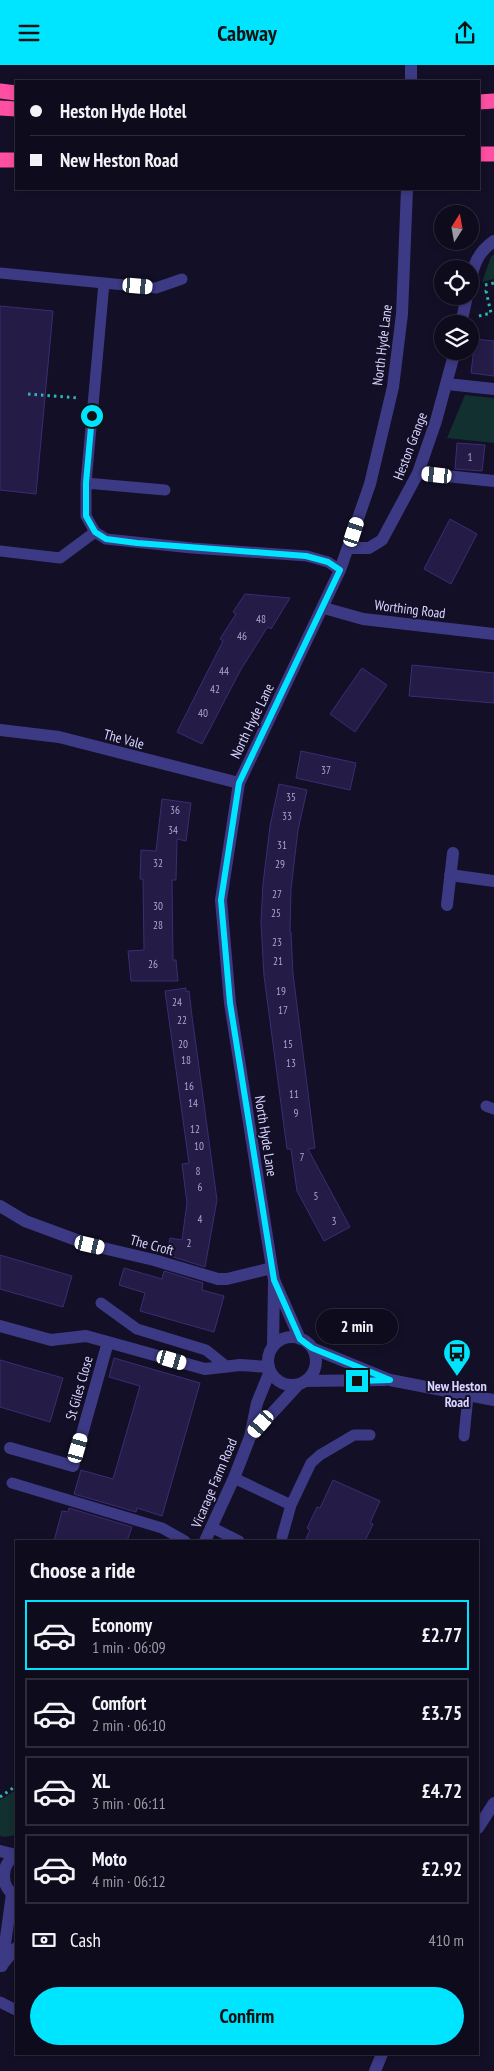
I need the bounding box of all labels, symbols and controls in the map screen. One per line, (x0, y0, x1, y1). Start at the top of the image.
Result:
icon: menu (15, 19, 43, 47)
text: Cabway (217, 19, 277, 47)
icon: share (451, 19, 479, 47)
text: Heston Hyde Hotel (60, 99, 186, 123)
text: New Heston Road (60, 148, 178, 172)
north arrow (434, 205, 479, 250)
map controls (434, 205, 479, 360)
button: locate (434, 260, 479, 305)
car (122, 277, 153, 295)
street label: North Hyde Lane (368, 303, 396, 387)
button: layers (434, 315, 479, 360)
route start (81, 405, 103, 427)
street label: Heston Grange (389, 409, 431, 482)
house number: 1 (468, 450, 473, 464)
car (421, 466, 452, 484)
car (342, 515, 365, 549)
street label: Worthing Road (374, 596, 446, 622)
house number: 48 (256, 612, 266, 626)
house number: 46 (237, 629, 247, 643)
house number: 44 (219, 664, 229, 678)
street label: North Hyde Lane (226, 680, 278, 762)
house number: 42 (210, 682, 220, 696)
house number: 40 (198, 706, 208, 720)
street label: The Vale (102, 725, 147, 753)
house number: 37 (321, 763, 331, 777)
house number: 35 (286, 790, 296, 804)
house number: 36 (170, 803, 180, 817)
house number: 33 (282, 809, 292, 823)
house number: 34 (168, 823, 178, 837)
house number: 31 (277, 838, 287, 852)
house number: 32 (153, 856, 163, 870)
house number: 29 (275, 857, 285, 871)
house number: 27 (272, 887, 282, 901)
house number: 30 (153, 899, 163, 913)
house number: 25 (271, 906, 281, 920)
house number: 28 (153, 918, 163, 932)
house number: 23 (272, 935, 282, 949)
house number: 21 (273, 954, 283, 968)
house number: 26 (148, 957, 158, 971)
house number: 19 (276, 984, 286, 998)
house number: 24 (172, 995, 182, 1009)
house number: 17 (278, 1003, 288, 1017)
house number: 22 (177, 1013, 187, 1027)
house number: 20 (178, 1037, 188, 1051)
house number: 15 (283, 1037, 293, 1051)
house number: 18 (181, 1053, 191, 1067)
house number: 13 (286, 1056, 296, 1070)
house number: 16 (184, 1079, 194, 1093)
house number: 11 (289, 1087, 299, 1101)
street label: North Hyde Lane (251, 1094, 281, 1178)
house number: 14 (188, 1096, 198, 1110)
house number: 9 (294, 1106, 299, 1120)
house number: 12 (190, 1122, 200, 1136)
house number: 10 (194, 1139, 204, 1153)
house number: 7 (300, 1150, 305, 1164)
house number: 8 (196, 1164, 201, 1178)
house number: 6 (198, 1180, 203, 1194)
house number: 5 (314, 1189, 319, 1203)
house number: 4 (198, 1212, 203, 1226)
house number: 3 (332, 1214, 337, 1228)
street label: The Croft (128, 1231, 176, 1259)
car (73, 1234, 106, 1256)
house number: 2 (187, 1236, 192, 1250)
callout: 2 min (316, 1309, 398, 1343)
text: 2 min (341, 1316, 373, 1336)
bus stop icon: New Heston Road (442, 1338, 472, 1377)
car (155, 1349, 188, 1371)
street label: St Giles Close (61, 1354, 97, 1422)
route end (346, 1370, 368, 1392)
place label: New Heston Road (427, 1377, 487, 1411)
car (245, 1408, 276, 1440)
car (66, 1432, 89, 1464)
street label: Vicarage Farm Road (187, 1436, 241, 1531)
text: Choose a ride (30, 1556, 135, 1584)
icon: car (32, 1613, 77, 1658)
text: Economy (92, 1613, 152, 1637)
text: £2.77 (422, 1623, 462, 1647)
text: 1 min · 06:09 (92, 1637, 166, 1657)
icon: car (32, 1691, 77, 1736)
text: Comfort (92, 1691, 146, 1715)
text: £3.75 (422, 1701, 462, 1725)
text: 2 min · 06:10 (92, 1715, 166, 1735)
icon: car (32, 1769, 77, 1814)
text: XL (92, 1769, 110, 1793)
text: £4.72 (422, 1779, 462, 1803)
text: 3 min · 06:11 (92, 1793, 166, 1813)
icon: car (32, 1847, 77, 1892)
text: Moto (92, 1847, 127, 1871)
text: £2.92 (422, 1857, 462, 1881)
text: 4 min · 06:12 (92, 1871, 166, 1891)
icon: cash (30, 1926, 58, 1954)
text: Cash (70, 1928, 101, 1952)
text: 410 m (429, 1930, 464, 1950)
button: Confirm (30, 1987, 464, 2045)

